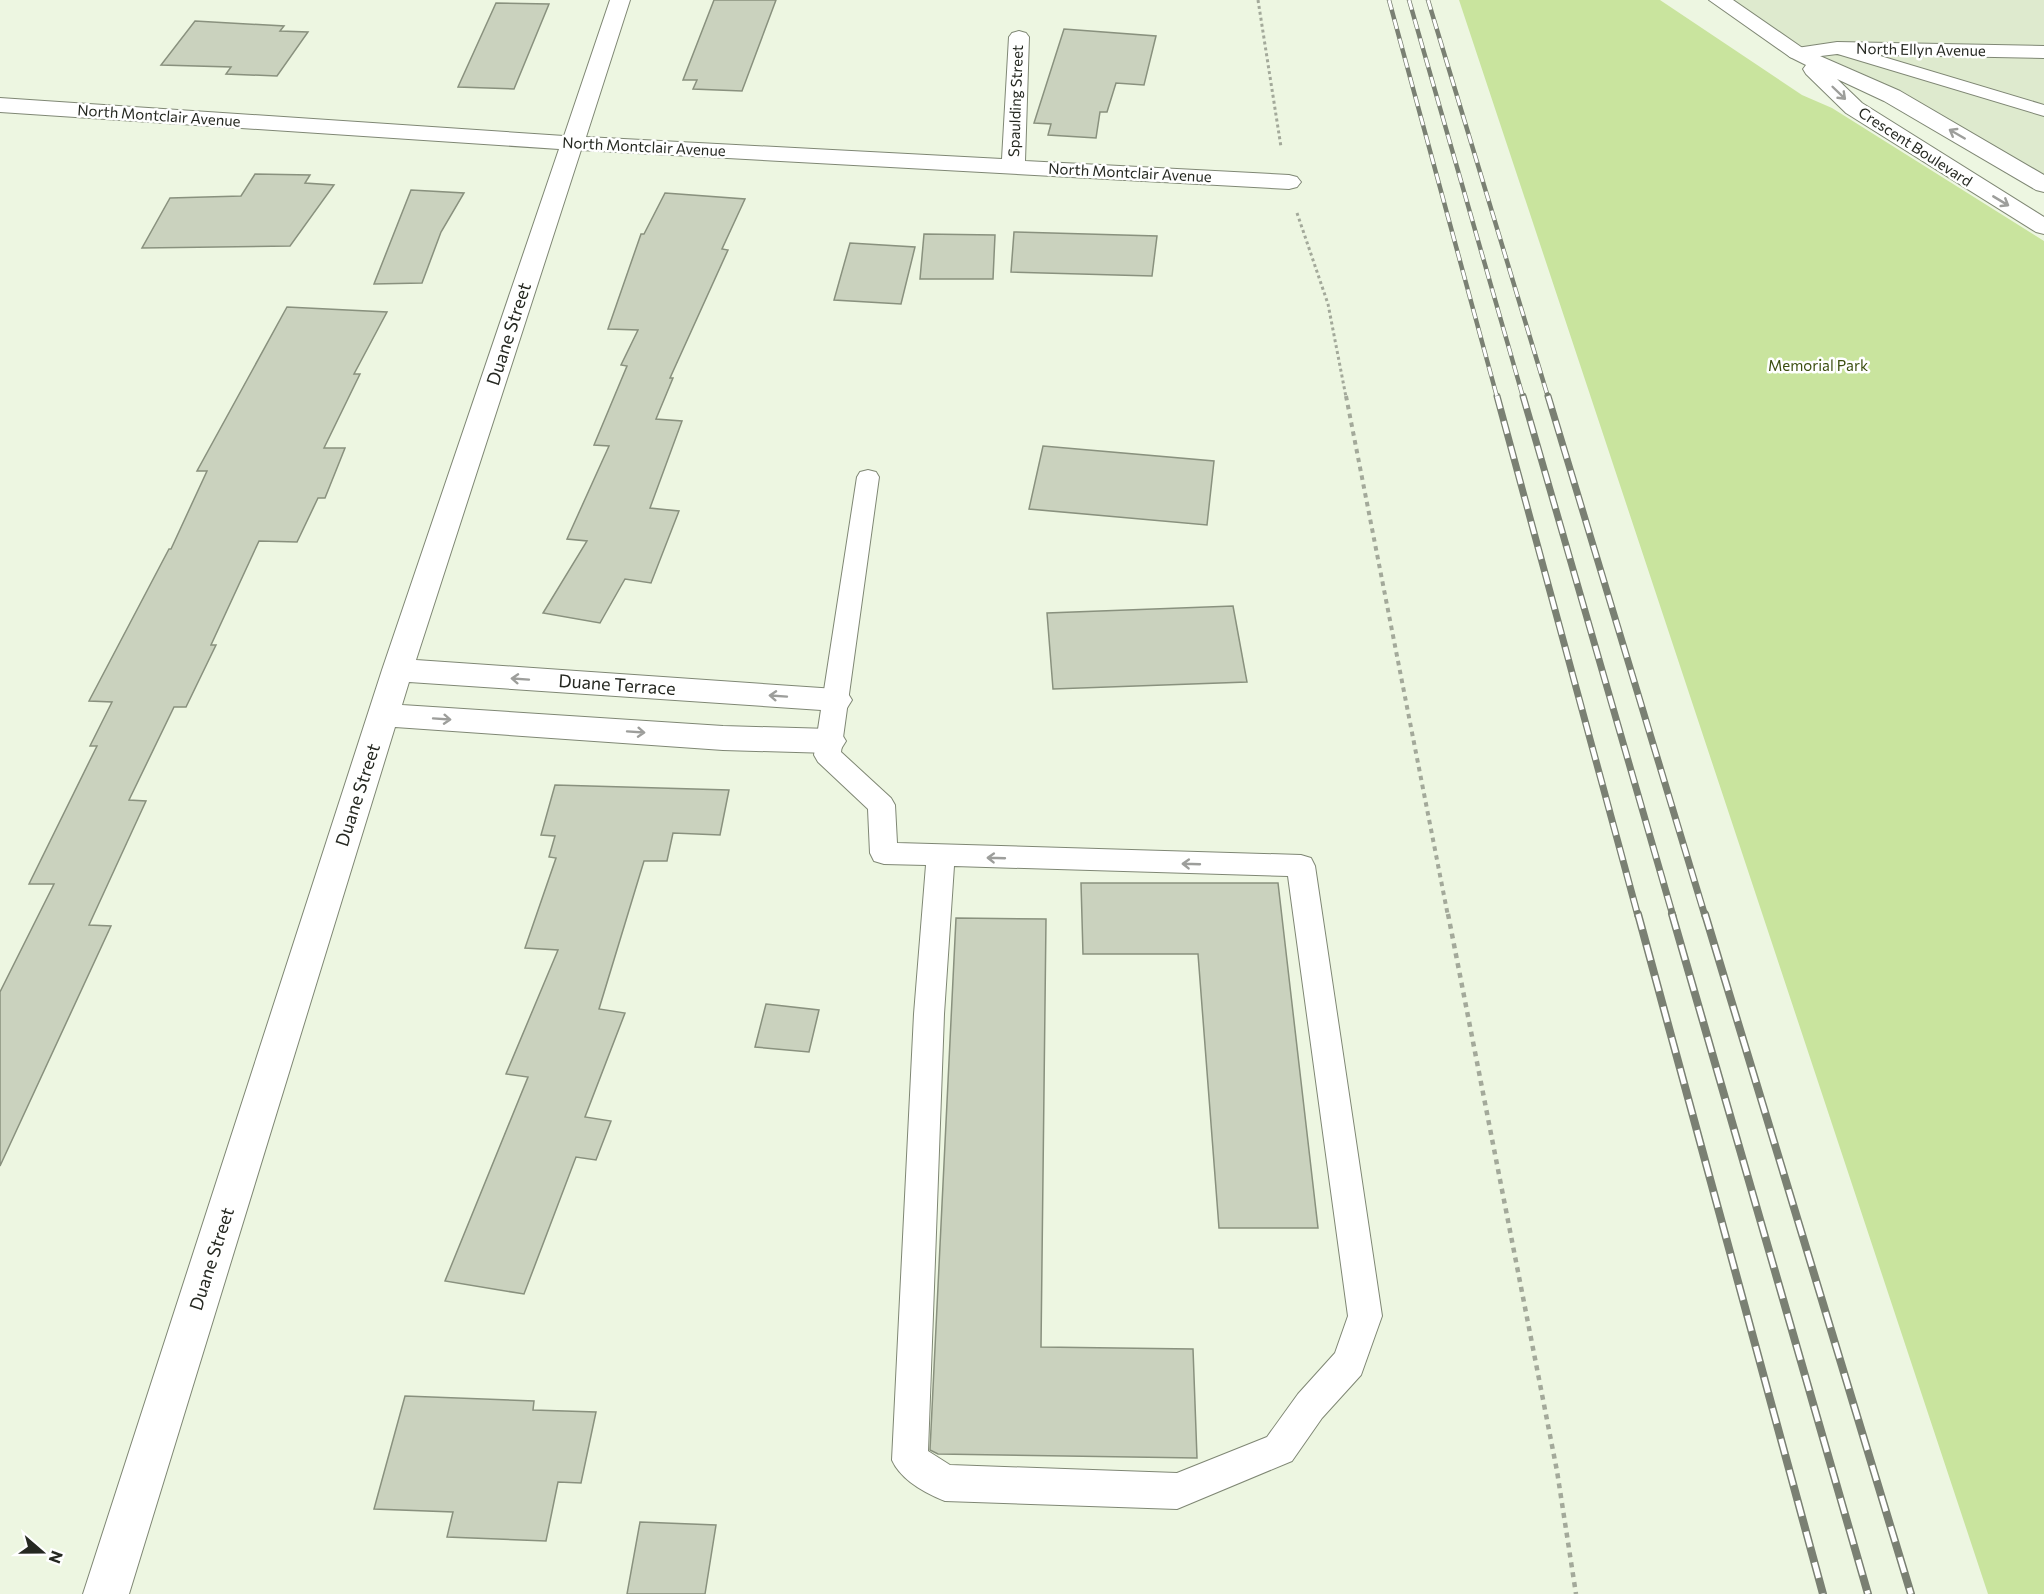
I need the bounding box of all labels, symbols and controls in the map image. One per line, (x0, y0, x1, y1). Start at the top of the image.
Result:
street label: North Ellyn Avenue (1856, 39, 1986, 59)
street label: Spaulding Street (1004, 45, 1026, 157)
one-way arrow (1832, 86, 1847, 101)
street label: North Montclair Avenue (77, 100, 241, 130)
street label: Crescent Boulevard (1855, 103, 1976, 190)
one-way arrow (1949, 128, 1966, 140)
street label: North Montclair Avenue (562, 133, 726, 159)
street label: North Montclair Avenue (1048, 159, 1212, 185)
one-way arrow (1992, 196, 2009, 208)
street label: Duane Street (481, 279, 535, 388)
park label: Memorial Park (1768, 356, 1868, 374)
street label: Duane Terrace (558, 669, 677, 699)
one-way arrow (511, 673, 531, 684)
one-way arrow (768, 690, 788, 701)
one-way arrow (431, 714, 451, 725)
one-way arrow (626, 727, 646, 738)
street label: Duane Street (330, 740, 384, 849)
one-way arrow (986, 852, 1006, 864)
one-way arrow (1181, 858, 1201, 870)
street label: Duane Street (184, 1204, 238, 1313)
north arrow (12, 1522, 72, 1582)
text: N (46, 1548, 68, 1566)

